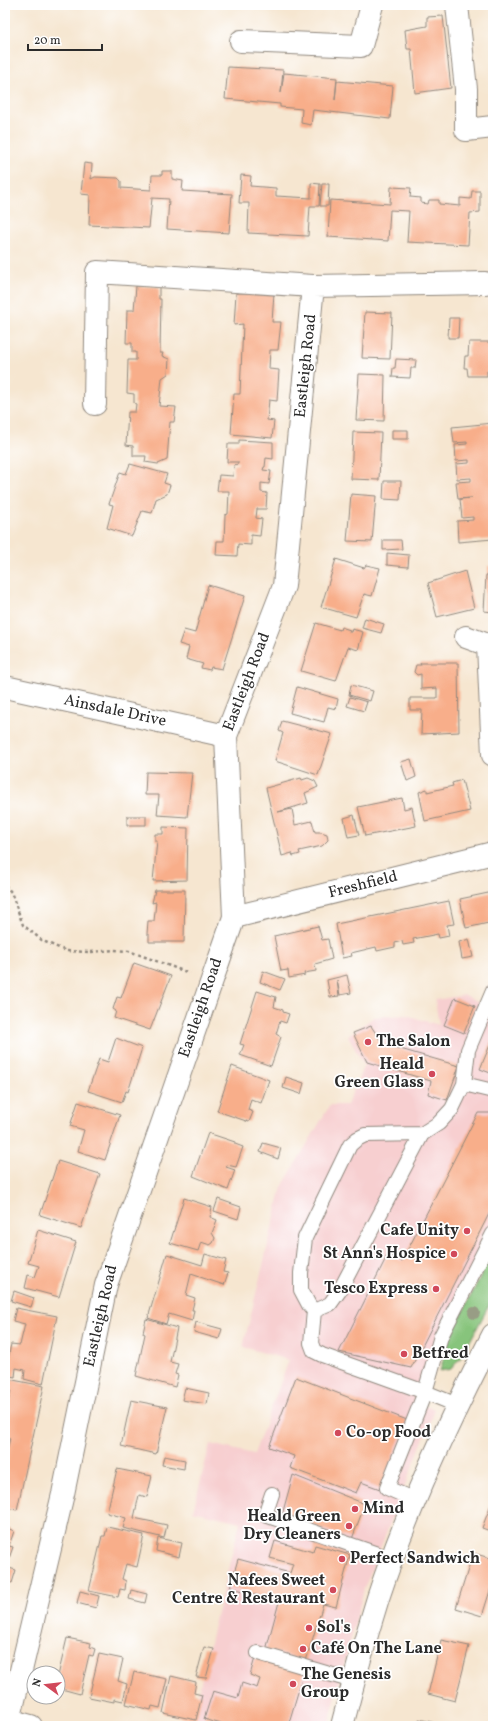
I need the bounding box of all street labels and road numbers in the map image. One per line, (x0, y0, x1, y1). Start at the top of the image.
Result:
street label: Eastleigh Road (290, 313, 322, 419)
street label: Eastleigh Road (218, 629, 276, 735)
street label: Ainsdale Drive (62, 689, 168, 733)
street label: Freshfield (326, 866, 400, 904)
street label: Eastleigh Road (174, 955, 228, 1061)
street label: Eastleigh Road (79, 1263, 123, 1369)

